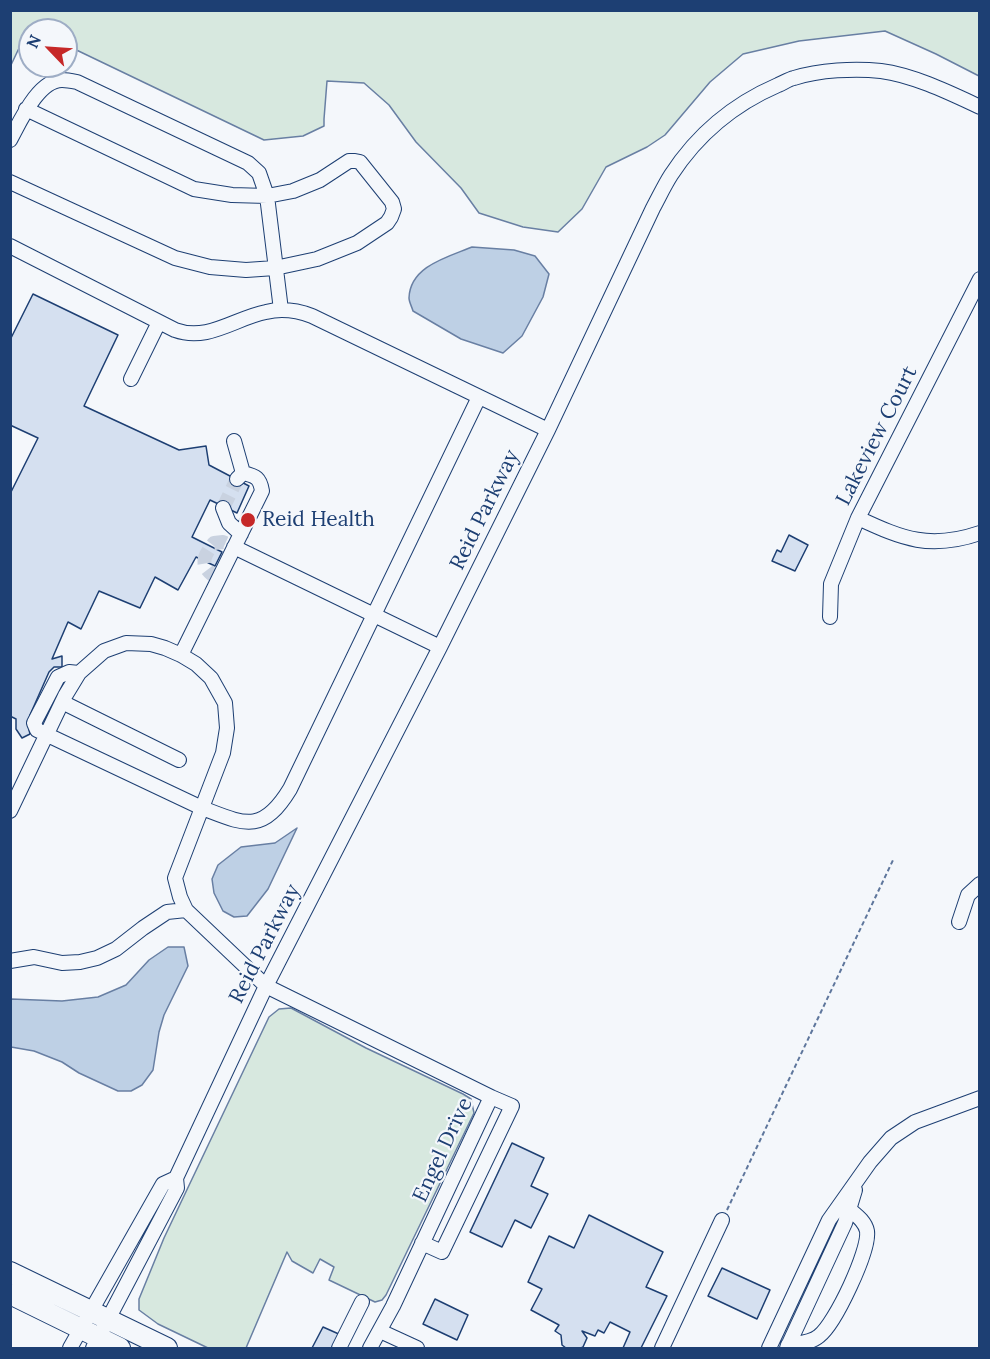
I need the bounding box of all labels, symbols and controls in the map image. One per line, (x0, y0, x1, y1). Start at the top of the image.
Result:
north arrow (18, 18, 78, 78)
text: N (22, 31, 45, 51)
street label: Lakeview Court (831, 362, 923, 510)
street label: Reid Parkway (445, 446, 525, 574)
place label: Reid Health (262, 507, 375, 533)
marker: Reid Health (239, 511, 257, 529)
street label: Reid Parkway (224, 880, 306, 1008)
street label: Engel Drive (408, 1094, 478, 1206)

